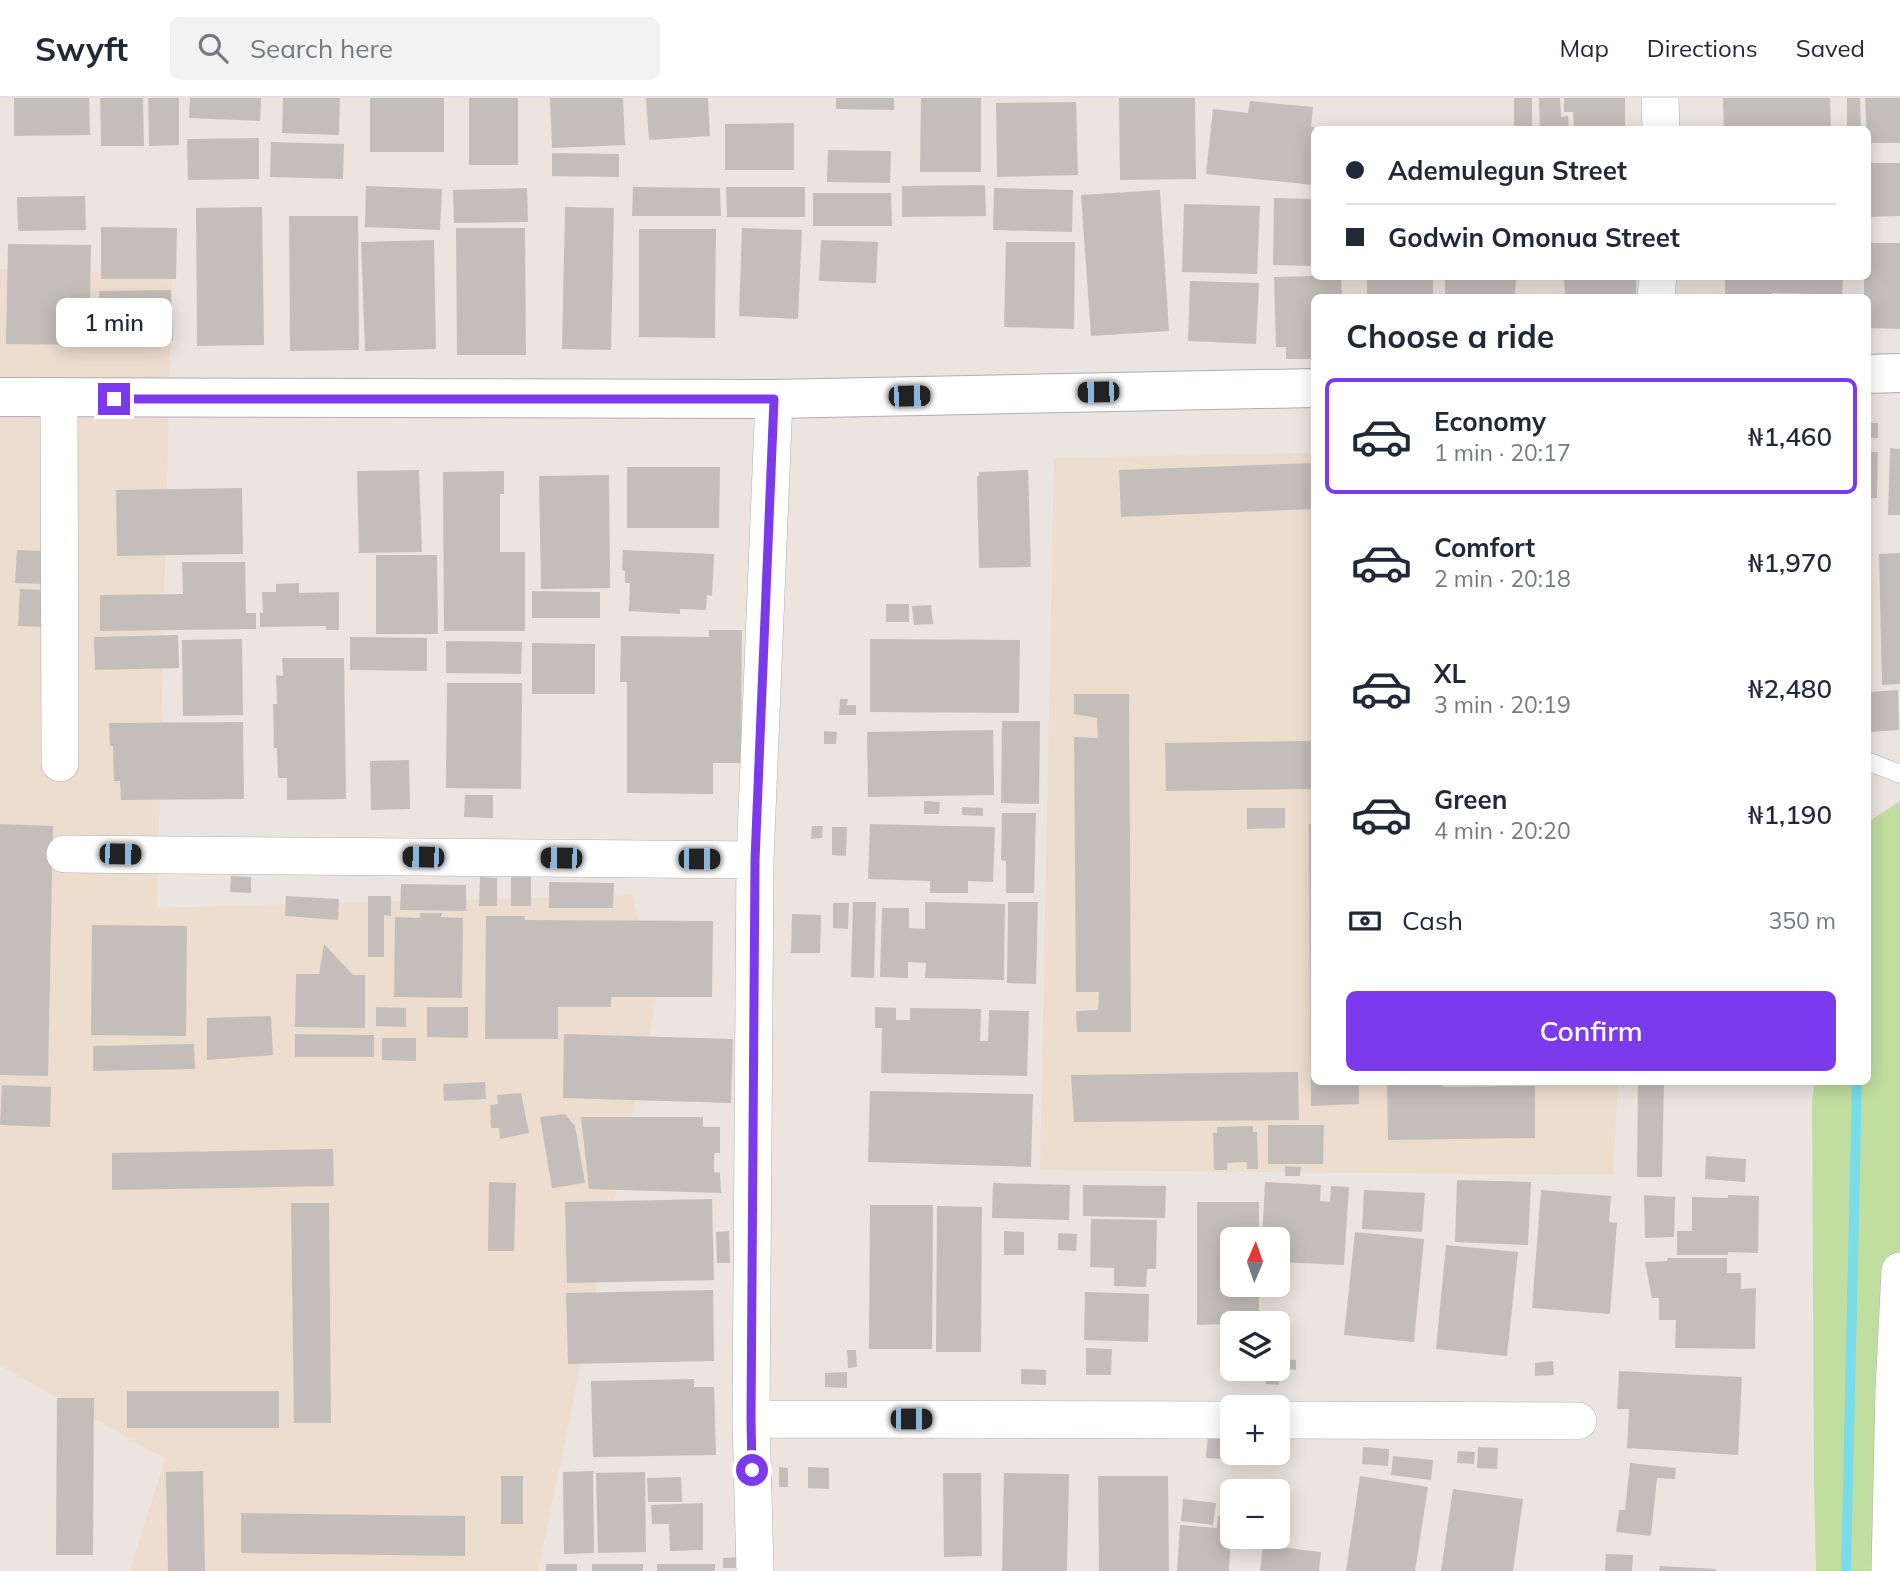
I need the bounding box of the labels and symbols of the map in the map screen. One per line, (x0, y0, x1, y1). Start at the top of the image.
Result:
callout: 1 min (56, 298, 172, 346)
car (1077, 381, 1120, 403)
route end (98, 383, 130, 415)
car (888, 385, 931, 407)
car (99, 843, 142, 865)
car (402, 846, 445, 868)
car (540, 847, 583, 869)
car (679, 849, 721, 870)
north arrow (1220, 1227, 1290, 1297)
car (891, 1409, 933, 1430)
route start (736, 1454, 768, 1486)

